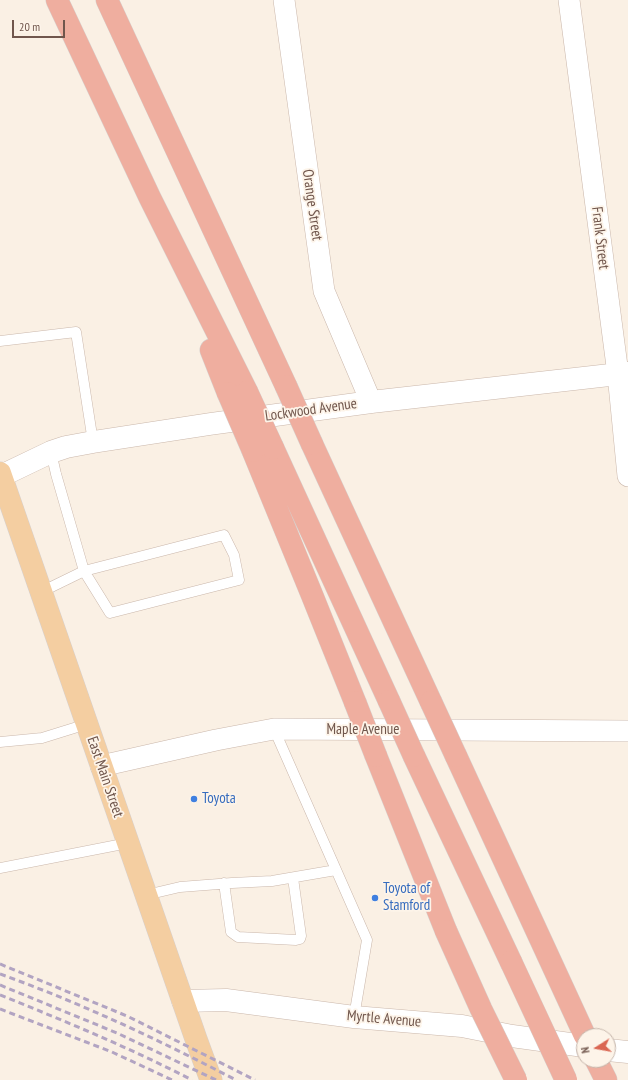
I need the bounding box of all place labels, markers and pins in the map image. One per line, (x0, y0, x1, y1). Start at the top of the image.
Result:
place label: Toyota (202, 790, 236, 808)
marker: Toyota (189, 794, 199, 804)
place label: Toyota of Stamford (383, 880, 430, 915)
marker: Toyota of Stamford (370, 893, 380, 903)

